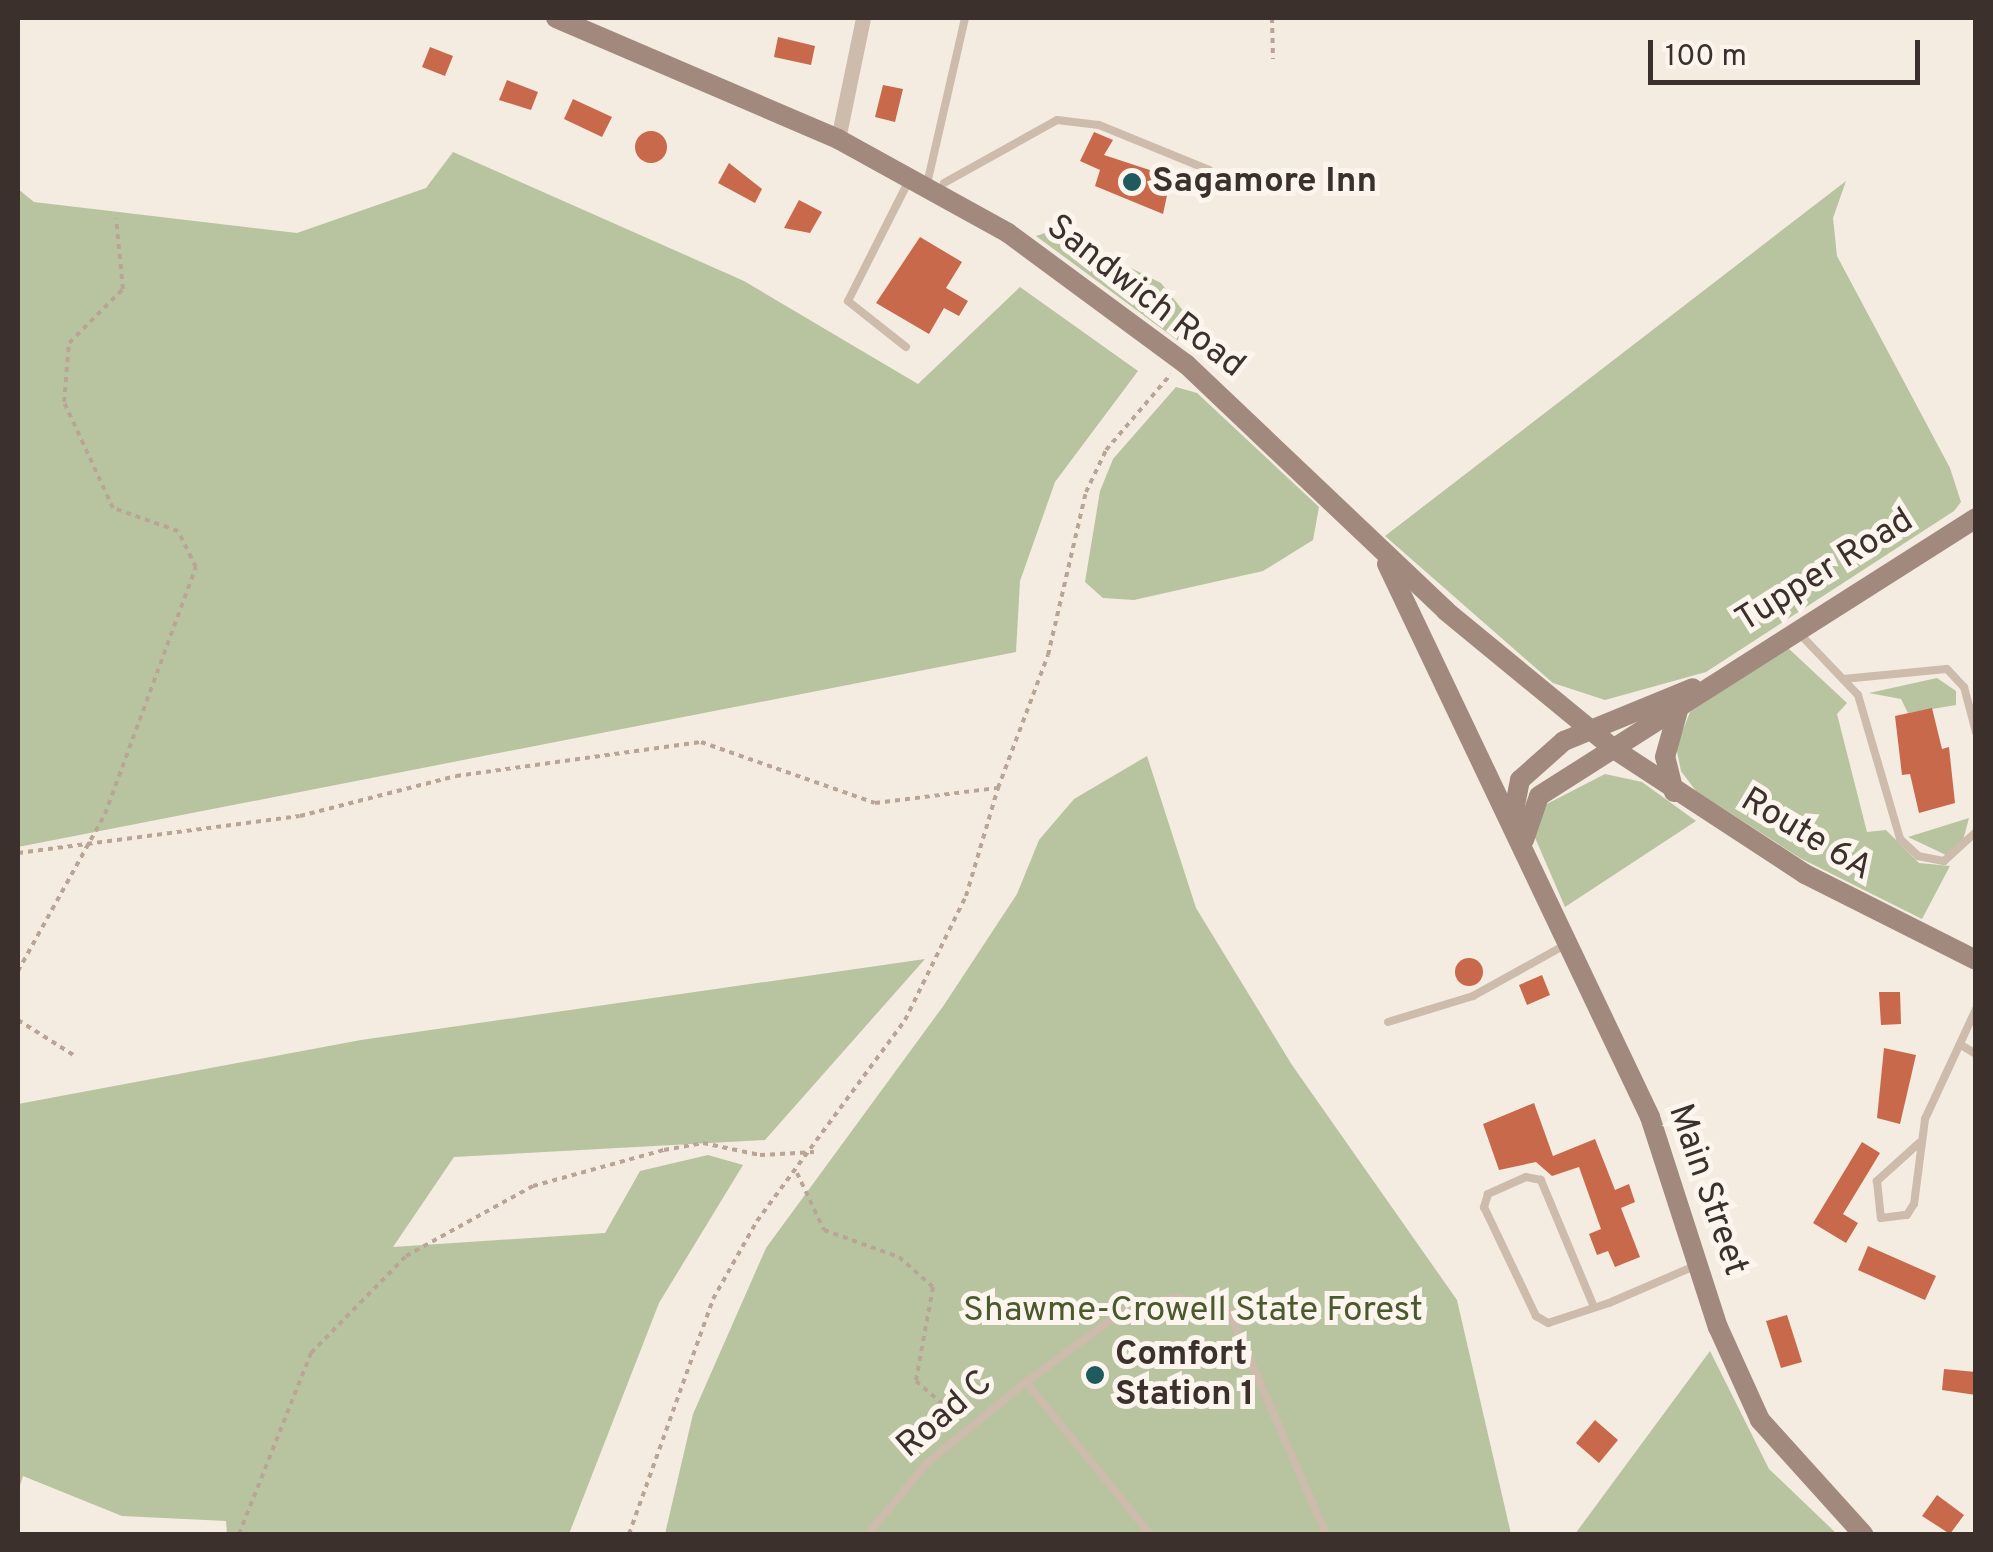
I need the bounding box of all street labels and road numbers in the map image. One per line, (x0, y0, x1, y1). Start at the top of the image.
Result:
street label: Sandwich Road (1037, 207, 1253, 387)
street label: Tupper Road (1729, 500, 1921, 642)
street label: Route 6A (1733, 780, 1879, 890)
street label: Main Street (1658, 1099, 1756, 1281)
street label: Road C (889, 1362, 1001, 1468)

